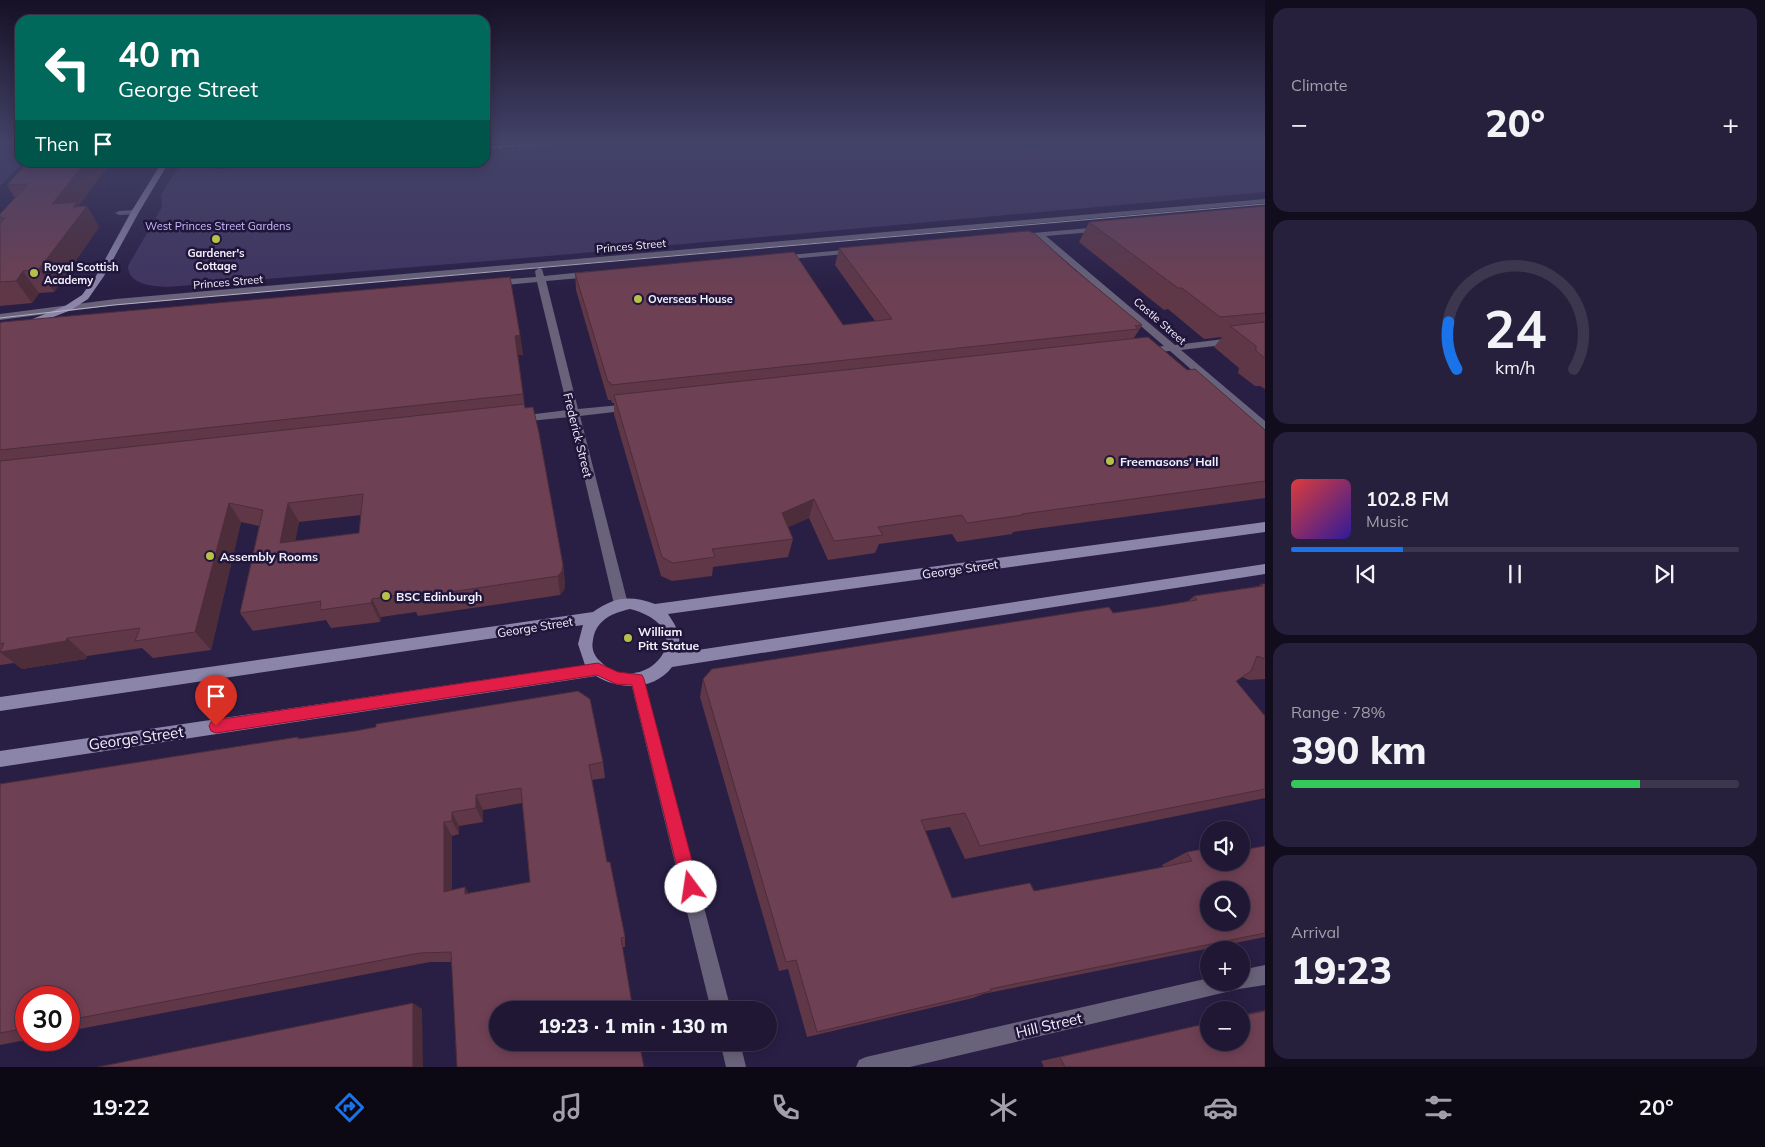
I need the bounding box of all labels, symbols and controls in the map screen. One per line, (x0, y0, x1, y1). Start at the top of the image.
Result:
text: 40 m (118, 32, 201, 76)
icon: left (35, 35, 100, 100)
text: George Street (118, 75, 258, 103)
text: Climate (1291, 75, 1347, 95)
text: 20° (1485, 99, 1545, 147)
text: − (1291, 106, 1308, 141)
text: + (1722, 106, 1739, 141)
icon: arrive (89, 130, 117, 158)
text: Then (35, 132, 79, 156)
park label: West Princes Street Gardens (145, 219, 291, 233)
marker: Gardener's Cottage (210, 233, 222, 245)
street label: Princes Street (595, 236, 667, 256)
place label: Gardener's Cottage (187, 246, 245, 273)
place label: Royal Scottish Academy (44, 260, 119, 287)
marker: Royal Scottish Academy (28, 267, 40, 279)
street label: Princes Street (192, 272, 264, 292)
place label: Overseas House (648, 292, 733, 306)
marker: Overseas House (632, 293, 644, 305)
street label: Castle Street (1131, 294, 1189, 348)
text: 24 (1484, 296, 1546, 361)
text: km/h (1495, 356, 1535, 378)
street label: Frederick Street (560, 391, 596, 479)
place label: Freemasons' Hall (1120, 454, 1218, 469)
marker: Freemasons' Hall (1104, 455, 1116, 467)
text: 102.8 FM (1366, 487, 1449, 511)
text: Music (1366, 511, 1409, 531)
place label: Assembly Rooms (220, 549, 318, 564)
marker: Assembly Rooms (204, 550, 216, 562)
street label: George Street (921, 556, 999, 582)
icon: previous (1352, 560, 1380, 588)
icon: pause (1501, 560, 1529, 588)
icon: next (1650, 560, 1678, 588)
place label: BSC Edinburgh (396, 589, 482, 604)
marker: BSC Edinburgh (380, 590, 392, 602)
street label: George Street (496, 614, 574, 640)
place label: William Pitt Statue (638, 624, 700, 653)
marker: William Pitt Statue (622, 632, 634, 644)
pin (195, 675, 237, 726)
icon: arrive (202, 682, 230, 710)
text: Range · 78% (1291, 702, 1386, 722)
street label: George Street (87, 722, 185, 754)
text: 390 km (1291, 726, 1427, 774)
map controls (1200, 821, 1250, 1051)
button: sound (1200, 821, 1250, 871)
position arrow (664, 860, 716, 912)
button: search (1200, 881, 1250, 931)
text: Arrival (1291, 922, 1340, 942)
button: + (1200, 941, 1250, 991)
text: 19:23 (1291, 946, 1392, 994)
speed limit sign: 30 (15, 986, 80, 1051)
button: − (1200, 1001, 1250, 1051)
street label: Hill Street (1014, 1008, 1084, 1042)
text: 19:23 · 1 min · 130 m (538, 1014, 728, 1038)
icon: directions (332, 1090, 367, 1125)
icon: music (550, 1090, 585, 1125)
icon: phone (768, 1090, 803, 1125)
icon: climate (986, 1090, 1021, 1125)
icon: car (1203, 1090, 1238, 1125)
icon: filters (1421, 1090, 1456, 1125)
text: 19:22 (91, 1093, 150, 1121)
text: 20° (1639, 1093, 1674, 1121)

